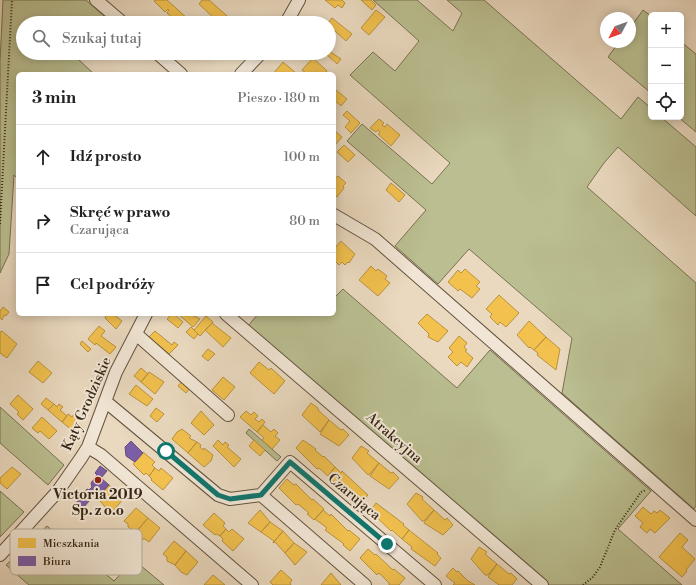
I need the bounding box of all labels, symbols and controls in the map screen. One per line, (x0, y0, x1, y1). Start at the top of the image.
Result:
north arrow (600, 12, 636, 48)
map controls (648, 12, 684, 120)
button: + (648, 12, 684, 48)
search box (16, 16, 336, 60)
icon: search (30, 27, 52, 49)
text: Szukaj tutaj (62, 29, 142, 48)
button: − (648, 48, 684, 84)
button: locate (648, 84, 684, 120)
text: 3 min (32, 87, 76, 109)
text: Pieszo · 180 m (238, 90, 320, 106)
icon: ahead (32, 146, 54, 168)
text: Idź prosto (70, 147, 142, 166)
text: 100 m (284, 149, 320, 165)
text: Skręć w prawo (70, 203, 170, 222)
icon: right (32, 210, 54, 232)
text: 80 m (289, 213, 320, 229)
text: Czarująca (70, 222, 129, 238)
icon: arrive (32, 274, 54, 296)
text: Cel podróży (70, 275, 155, 294)
street label: Kąty Grodziskie (58, 354, 116, 454)
street label: Atrakcyjna (361, 408, 426, 468)
route start (157, 442, 175, 460)
street label: Czarująca (324, 470, 385, 525)
marker: Victoria 2019 Sp. z o.o (93, 475, 103, 485)
place label: Victoria 2019 Sp. z o.o (52, 486, 143, 520)
legend (10, 529, 142, 575)
route end (378, 535, 396, 553)
text: Mieszkania (43, 537, 100, 551)
text: Biura (42, 555, 71, 569)

